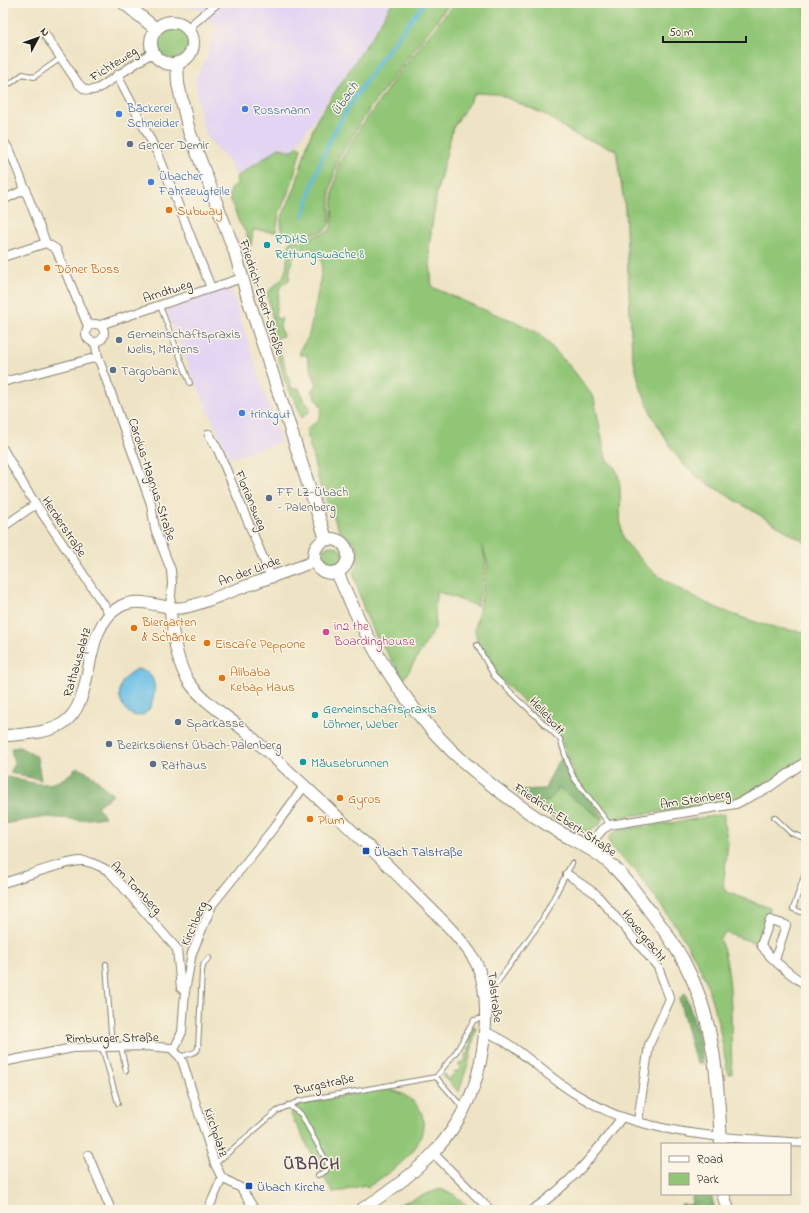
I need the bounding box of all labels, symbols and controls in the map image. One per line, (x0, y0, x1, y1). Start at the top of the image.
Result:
north arrow (18, 18, 58, 58)
scale bar (663, 18, 746, 44)
text: N (36, 24, 53, 40)
text: 50 m (669, 24, 693, 42)
street label: Fichteweg (86, 42, 142, 88)
water label: Übach (326, 78, 365, 120)
place label: Bäckerei Schneider (126, 99, 180, 133)
place label: Rossmann (253, 101, 310, 120)
marker: Rossmann (240, 104, 250, 114)
marker: Bäckerei Schneider (114, 109, 124, 119)
place label: Gencer Demir (138, 136, 210, 155)
marker: Gencer Demir (125, 139, 135, 149)
place label: Übacher Fahrzeugteile (158, 167, 230, 202)
marker: Übacher Fahrzeugteile (146, 177, 156, 187)
place label: Subway (177, 202, 222, 222)
marker: Subway (164, 205, 174, 215)
place label: RDHS Rettungswache 8 (275, 230, 365, 265)
street label: Friedrich-Ebert-Straße (234, 236, 289, 358)
marker: RDHS Rettungswache 8 (262, 240, 272, 250)
place label: Döner Boss (54, 260, 120, 279)
marker: Döner Boss (42, 263, 52, 273)
street label: Arndtweg (141, 275, 195, 309)
place label: Gemeinschaftspraxis Nelis, Mertens (127, 325, 241, 359)
marker: Gemeinschaftspraxis Nelis, Mertens (114, 335, 124, 345)
place label: Targobank (121, 362, 178, 382)
marker: Targobank (108, 365, 118, 375)
place label: trinkgut (250, 405, 291, 425)
marker: trinkgut (237, 408, 247, 418)
street label: Carolus-Magnus-Straße (122, 416, 180, 544)
street label: Floriansweg (228, 466, 272, 534)
place label: FF LZ-Übach - Palenberg (276, 483, 348, 518)
street label: Herderstraße (37, 493, 91, 561)
marker: FF LZ-Übach - Palenberg (264, 493, 274, 503)
street label: An der Linde (216, 551, 283, 591)
place label: Biergarten & Schänke (141, 613, 196, 647)
place label: in2 the Boardinghouse (333, 617, 415, 652)
marker: Biergarten & Schänke (129, 623, 139, 633)
street label: Rathausplatz (58, 625, 97, 699)
marker: in2 the Boardinghouse (321, 627, 331, 637)
place label: Eiscafe Peppone (215, 635, 306, 654)
marker: Eiscafe Peppone (202, 638, 212, 648)
place label: Alibaba Kebap Haus (230, 663, 295, 697)
marker: Alibaba Kebap Haus (217, 673, 227, 683)
street label: Hellebott (524, 693, 570, 740)
place label: Gemeinschaftspraxis Löhmer, Weber (323, 700, 437, 734)
marker: Gemeinschaftspraxis Löhmer, Weber (310, 710, 320, 720)
place label: Sparkasse (186, 714, 244, 733)
marker: Sparkasse (173, 717, 183, 727)
place label: Bezirksdienst Übach-Palenberg (116, 736, 282, 756)
marker: Bezirksdienst Übach-Palenberg (104, 739, 114, 749)
place label: Mäusebrunnen (311, 754, 389, 773)
place label: Rathaus (161, 756, 207, 775)
marker: Mäusebrunnen (298, 757, 308, 767)
marker: Rathaus (148, 759, 158, 769)
street label: Friedrich-Ebert-Straße (509, 778, 620, 862)
street label: Am Steinberg (659, 785, 732, 815)
place label: Gyros (348, 790, 381, 810)
marker: Gyros (335, 793, 345, 803)
place label: Plum (318, 811, 344, 830)
marker: Plum (305, 814, 315, 824)
place label: Übach Talstraße (374, 843, 463, 862)
marker: Übach Talstraße (361, 846, 371, 856)
street label: Am Tomberg (105, 857, 166, 920)
street label: Kirchberg (176, 898, 214, 949)
street label: Hovergracht (616, 906, 671, 967)
street label: Talstraße (482, 971, 507, 1024)
street label: Rimburger Straße (65, 1028, 159, 1050)
street label: Burgstraße (292, 1069, 356, 1101)
street label: Kirchplatz (198, 1106, 233, 1160)
legend (661, 1143, 791, 1195)
text: Road (697, 1151, 723, 1169)
district label: ÜBACH (284, 1152, 340, 1177)
text: Park (697, 1171, 719, 1189)
place label: Übach Kirche (257, 1178, 325, 1197)
marker: Übach Kirche (244, 1181, 254, 1191)

